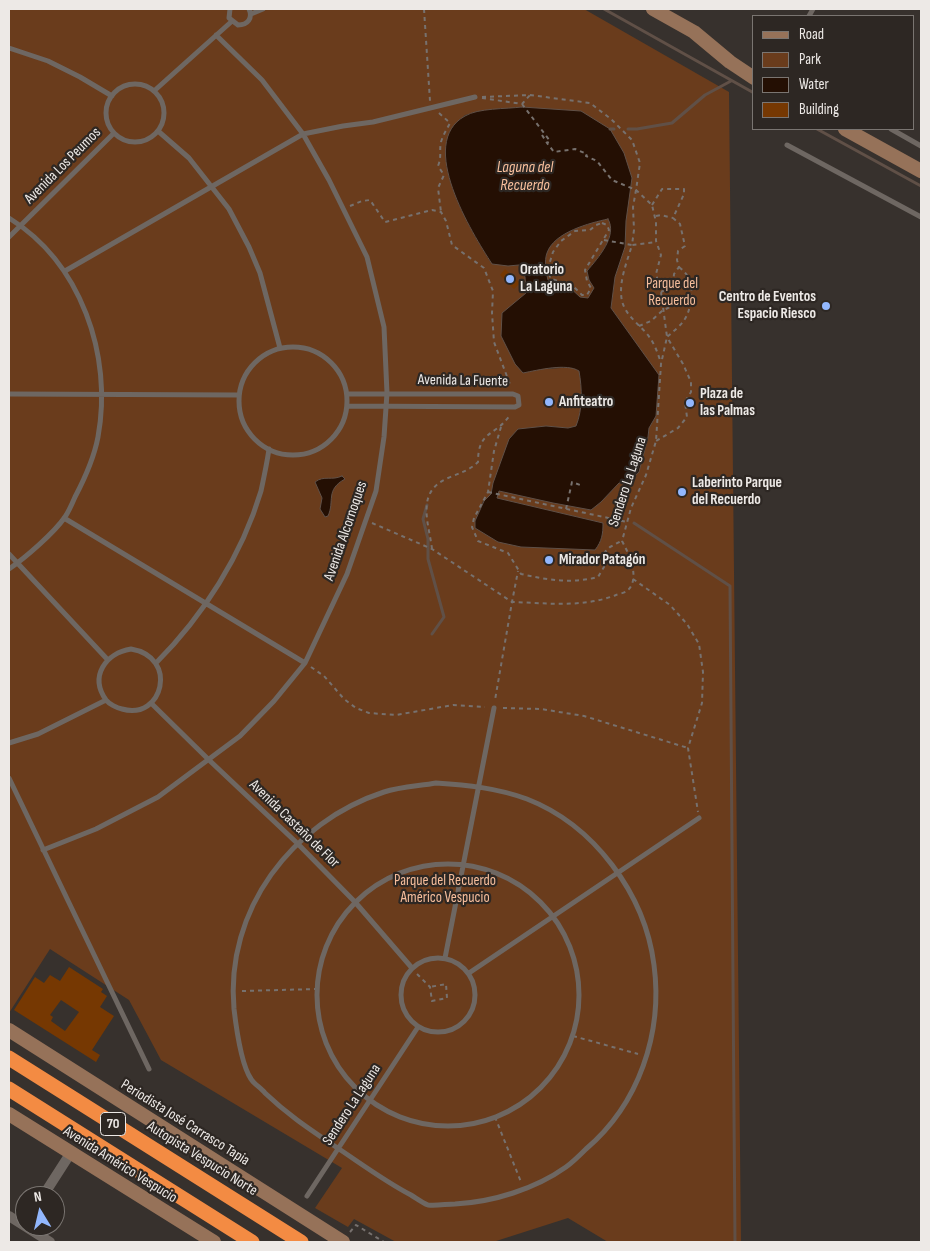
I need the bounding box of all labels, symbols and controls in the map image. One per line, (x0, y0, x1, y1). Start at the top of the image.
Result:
legend (752, 15, 915, 130)
text: Road (799, 25, 824, 44)
text: Park (799, 50, 821, 69)
text: Water (799, 75, 829, 94)
text: Building (799, 100, 839, 119)
street label: Avenida Los Peumos (21, 124, 105, 208)
water label: Laguna del Recuerdo (497, 158, 553, 196)
place label: Oratorio La Laguna (520, 261, 572, 296)
marker: Oratorio La Laguna (504, 273, 516, 285)
park label: Parque del Recuerdo (646, 275, 698, 310)
place label: Centro de Eventos Espacio Riesco (719, 288, 816, 323)
marker: Centro de Eventos Espacio Riesco (820, 300, 832, 312)
street label: Avenida La Fuente (418, 371, 508, 391)
place label: Plaza de las Palmas (700, 385, 755, 420)
place label: Anfiteatro (559, 393, 613, 411)
marker: Anfiteatro (543, 396, 555, 408)
marker: Plaza de las Palmas (684, 397, 696, 409)
street label: Sendero La Laguna (605, 435, 651, 529)
place label: Laberinto Parque del Recuerdo (692, 474, 782, 509)
street label: Avenida Alcornoques (321, 479, 371, 583)
marker: Laberinto Parque del Recuerdo (676, 486, 688, 498)
place label: Mirador Patagón (559, 551, 645, 569)
marker: Mirador Patagón (543, 554, 555, 566)
street label: Avenida Castaño de Flor (245, 776, 343, 872)
park label: Parque del Recuerdo Américo Vespucio (394, 872, 496, 907)
street label: Sendero La Laguna (319, 1061, 385, 1149)
street label: Periodista José Carrasco Tapia (117, 1076, 253, 1170)
road number: 70 (100, 1112, 126, 1136)
street label: Autopista Vespucio Norte (143, 1118, 261, 1200)
street label: Avenida Américo Vespucio (60, 1123, 180, 1207)
north arrow (15, 1186, 65, 1236)
text: N (33, 1188, 43, 1206)

